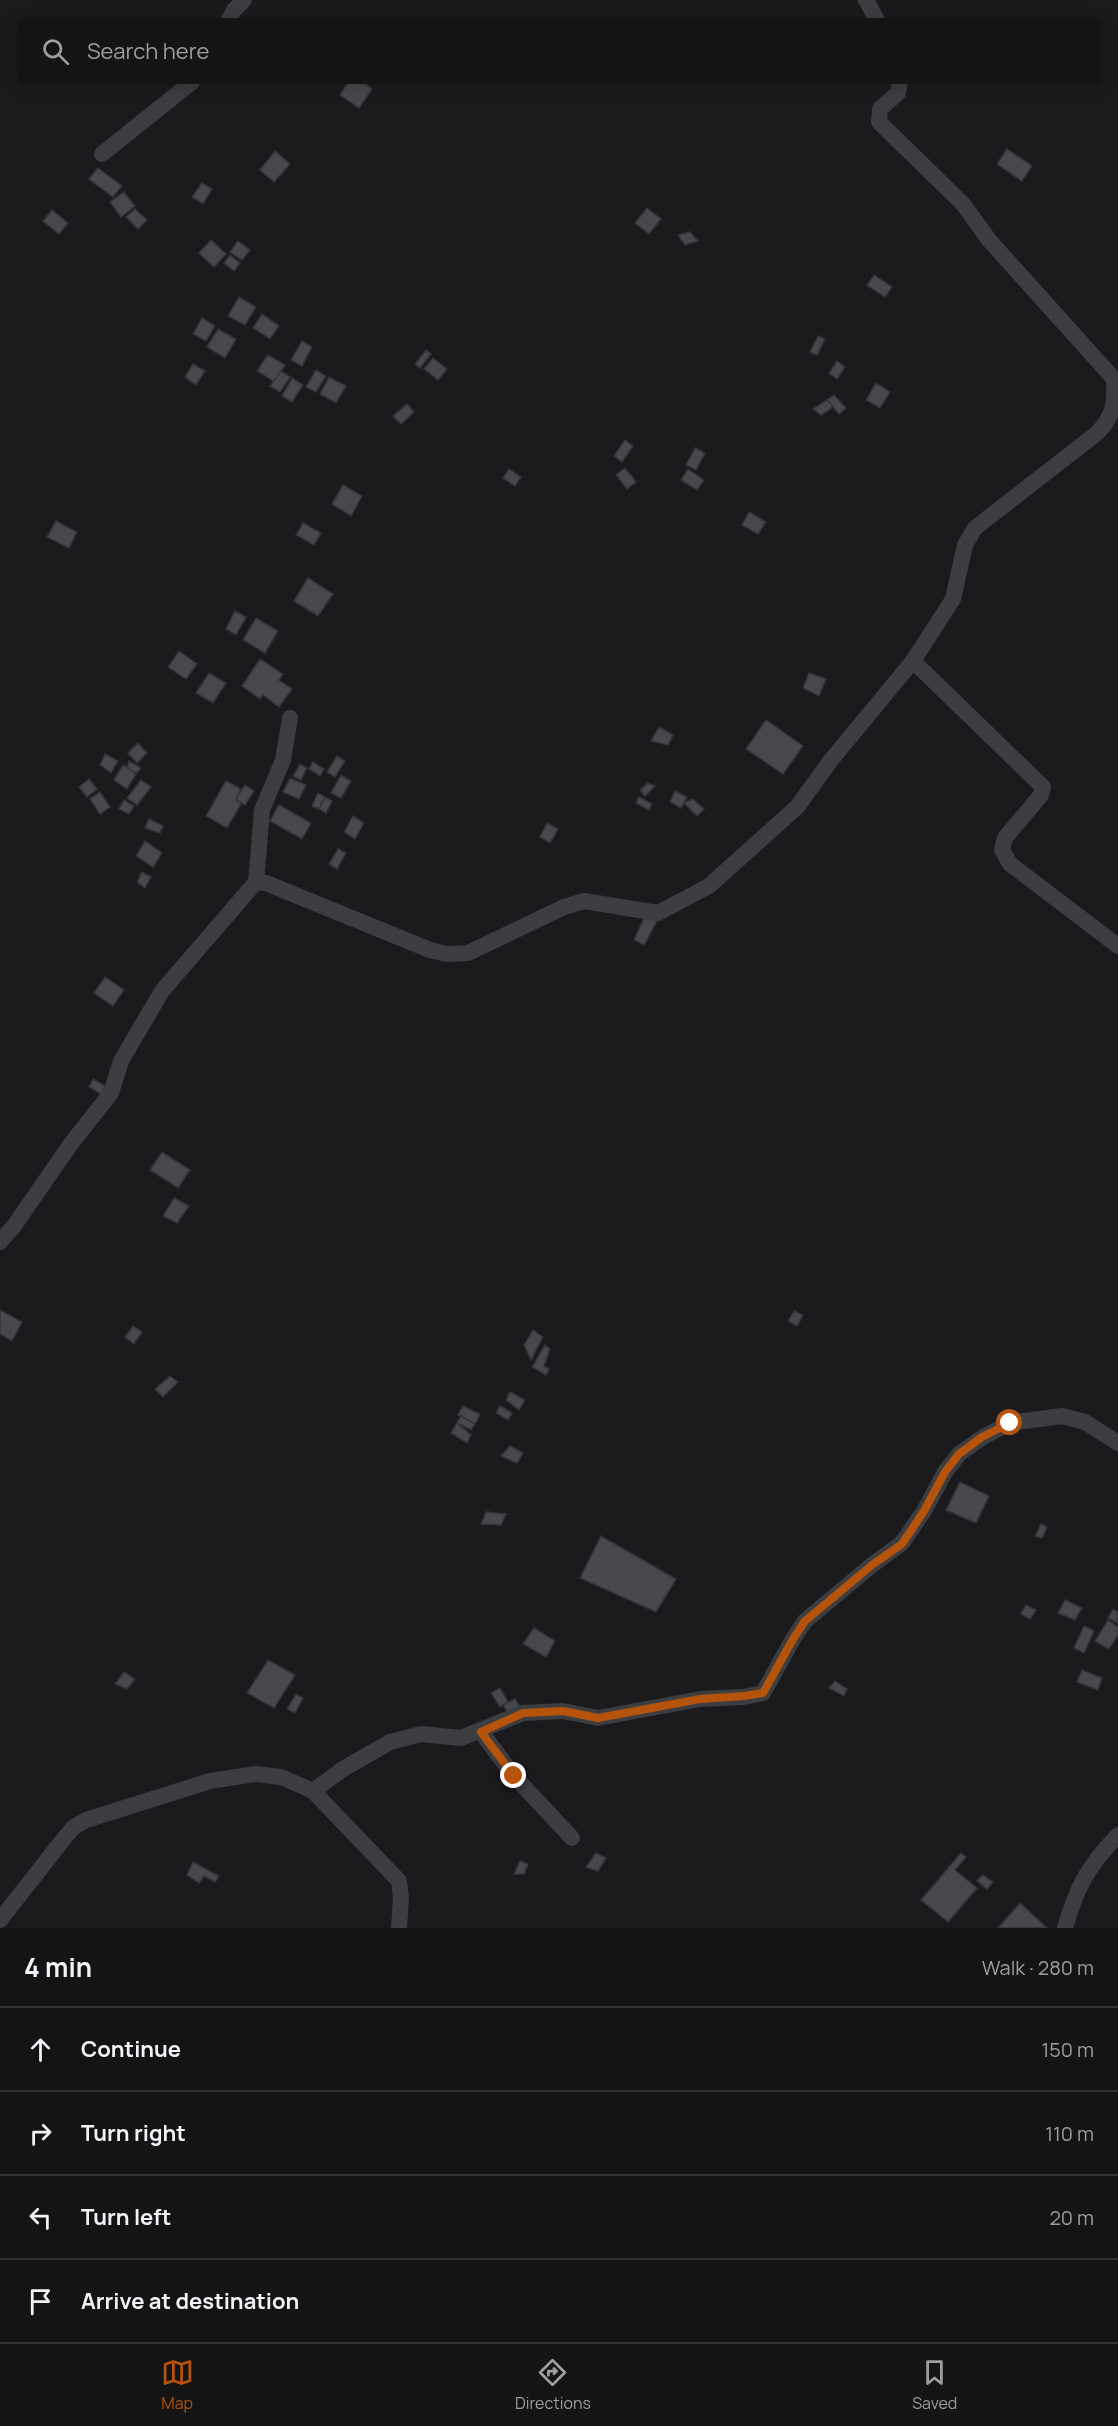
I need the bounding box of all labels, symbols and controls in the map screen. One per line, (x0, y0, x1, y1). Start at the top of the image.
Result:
search box (18, 18, 1100, 84)
icon: search (39, 35, 72, 68)
text: Search here (87, 36, 209, 66)
route start (996, 1409, 1022, 1435)
route end (500, 1762, 526, 1788)
text: 4 min (24, 1949, 92, 1985)
text: Walk · 280 m (982, 1954, 1094, 1981)
icon: ahead (24, 2033, 57, 2066)
text: Continue (81, 2034, 181, 2064)
text: 150 m (1041, 2036, 1094, 2063)
icon: right (24, 2117, 57, 2150)
text: Turn right (81, 2118, 186, 2148)
text: 110 m (1045, 2120, 1094, 2147)
icon: left (24, 2201, 57, 2234)
text: Turn left (81, 2202, 171, 2232)
text: 20 m (1049, 2204, 1094, 2231)
icon: arrive (24, 2285, 57, 2318)
text: Arrive at destination (81, 2286, 299, 2316)
tab: Map (161, 2356, 194, 2414)
tab: Directions (515, 2356, 591, 2414)
tab: Saved (912, 2356, 957, 2414)

